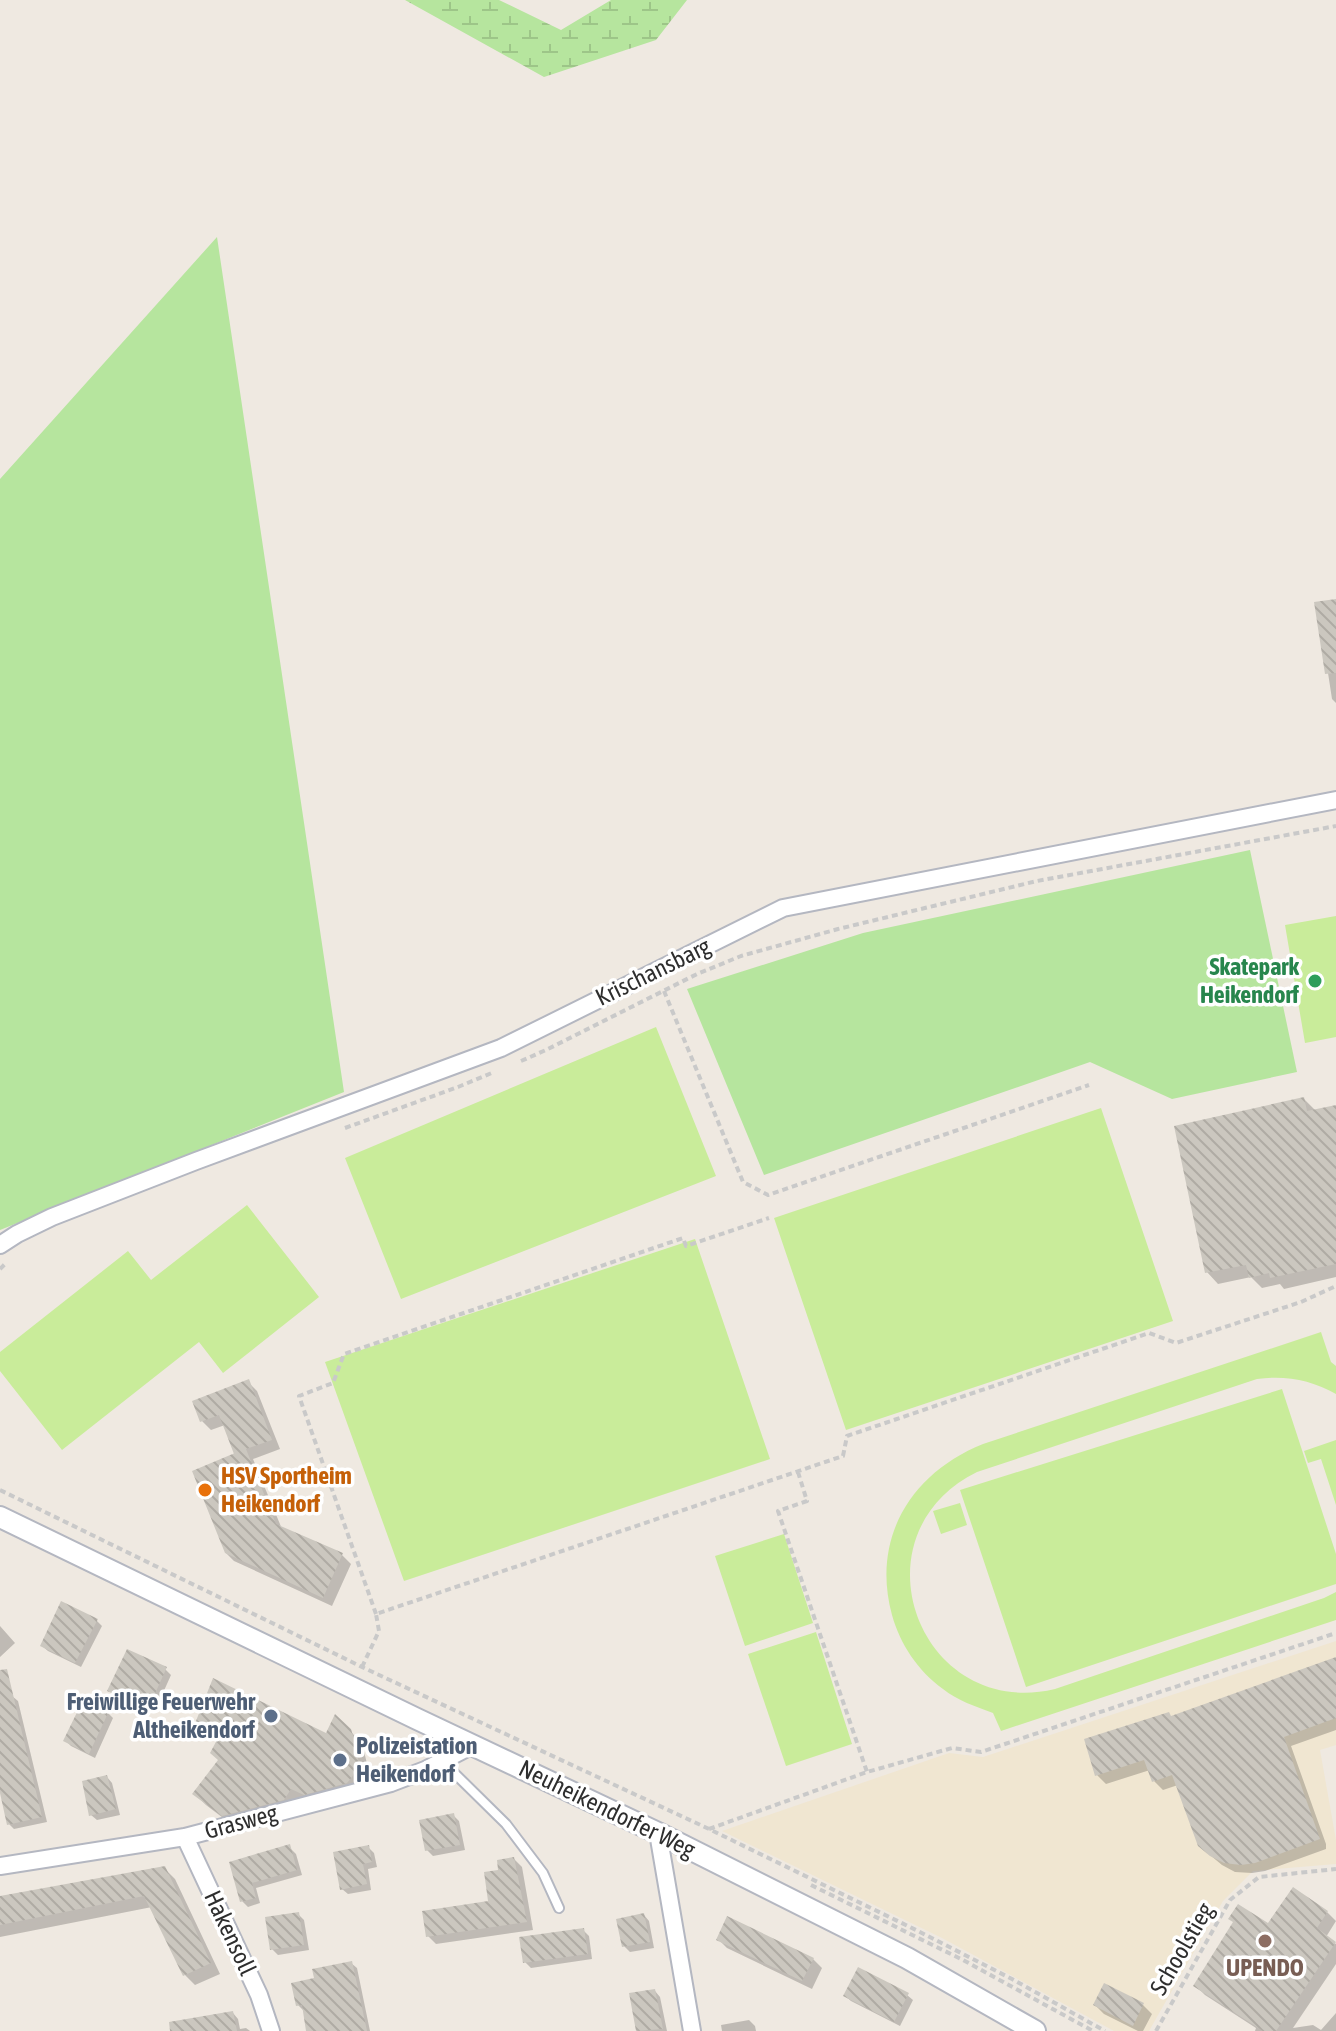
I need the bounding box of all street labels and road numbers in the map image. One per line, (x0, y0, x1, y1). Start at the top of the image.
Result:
street label: Krischansbarg (591, 932, 715, 1011)
street label: Neuheikendorfer Weg (515, 1754, 700, 1863)
street label: Grasweg (202, 1799, 281, 1844)
street label: Hakensoll (199, 1886, 262, 1980)
street label: Schoolstieg (1144, 1897, 1219, 2000)

